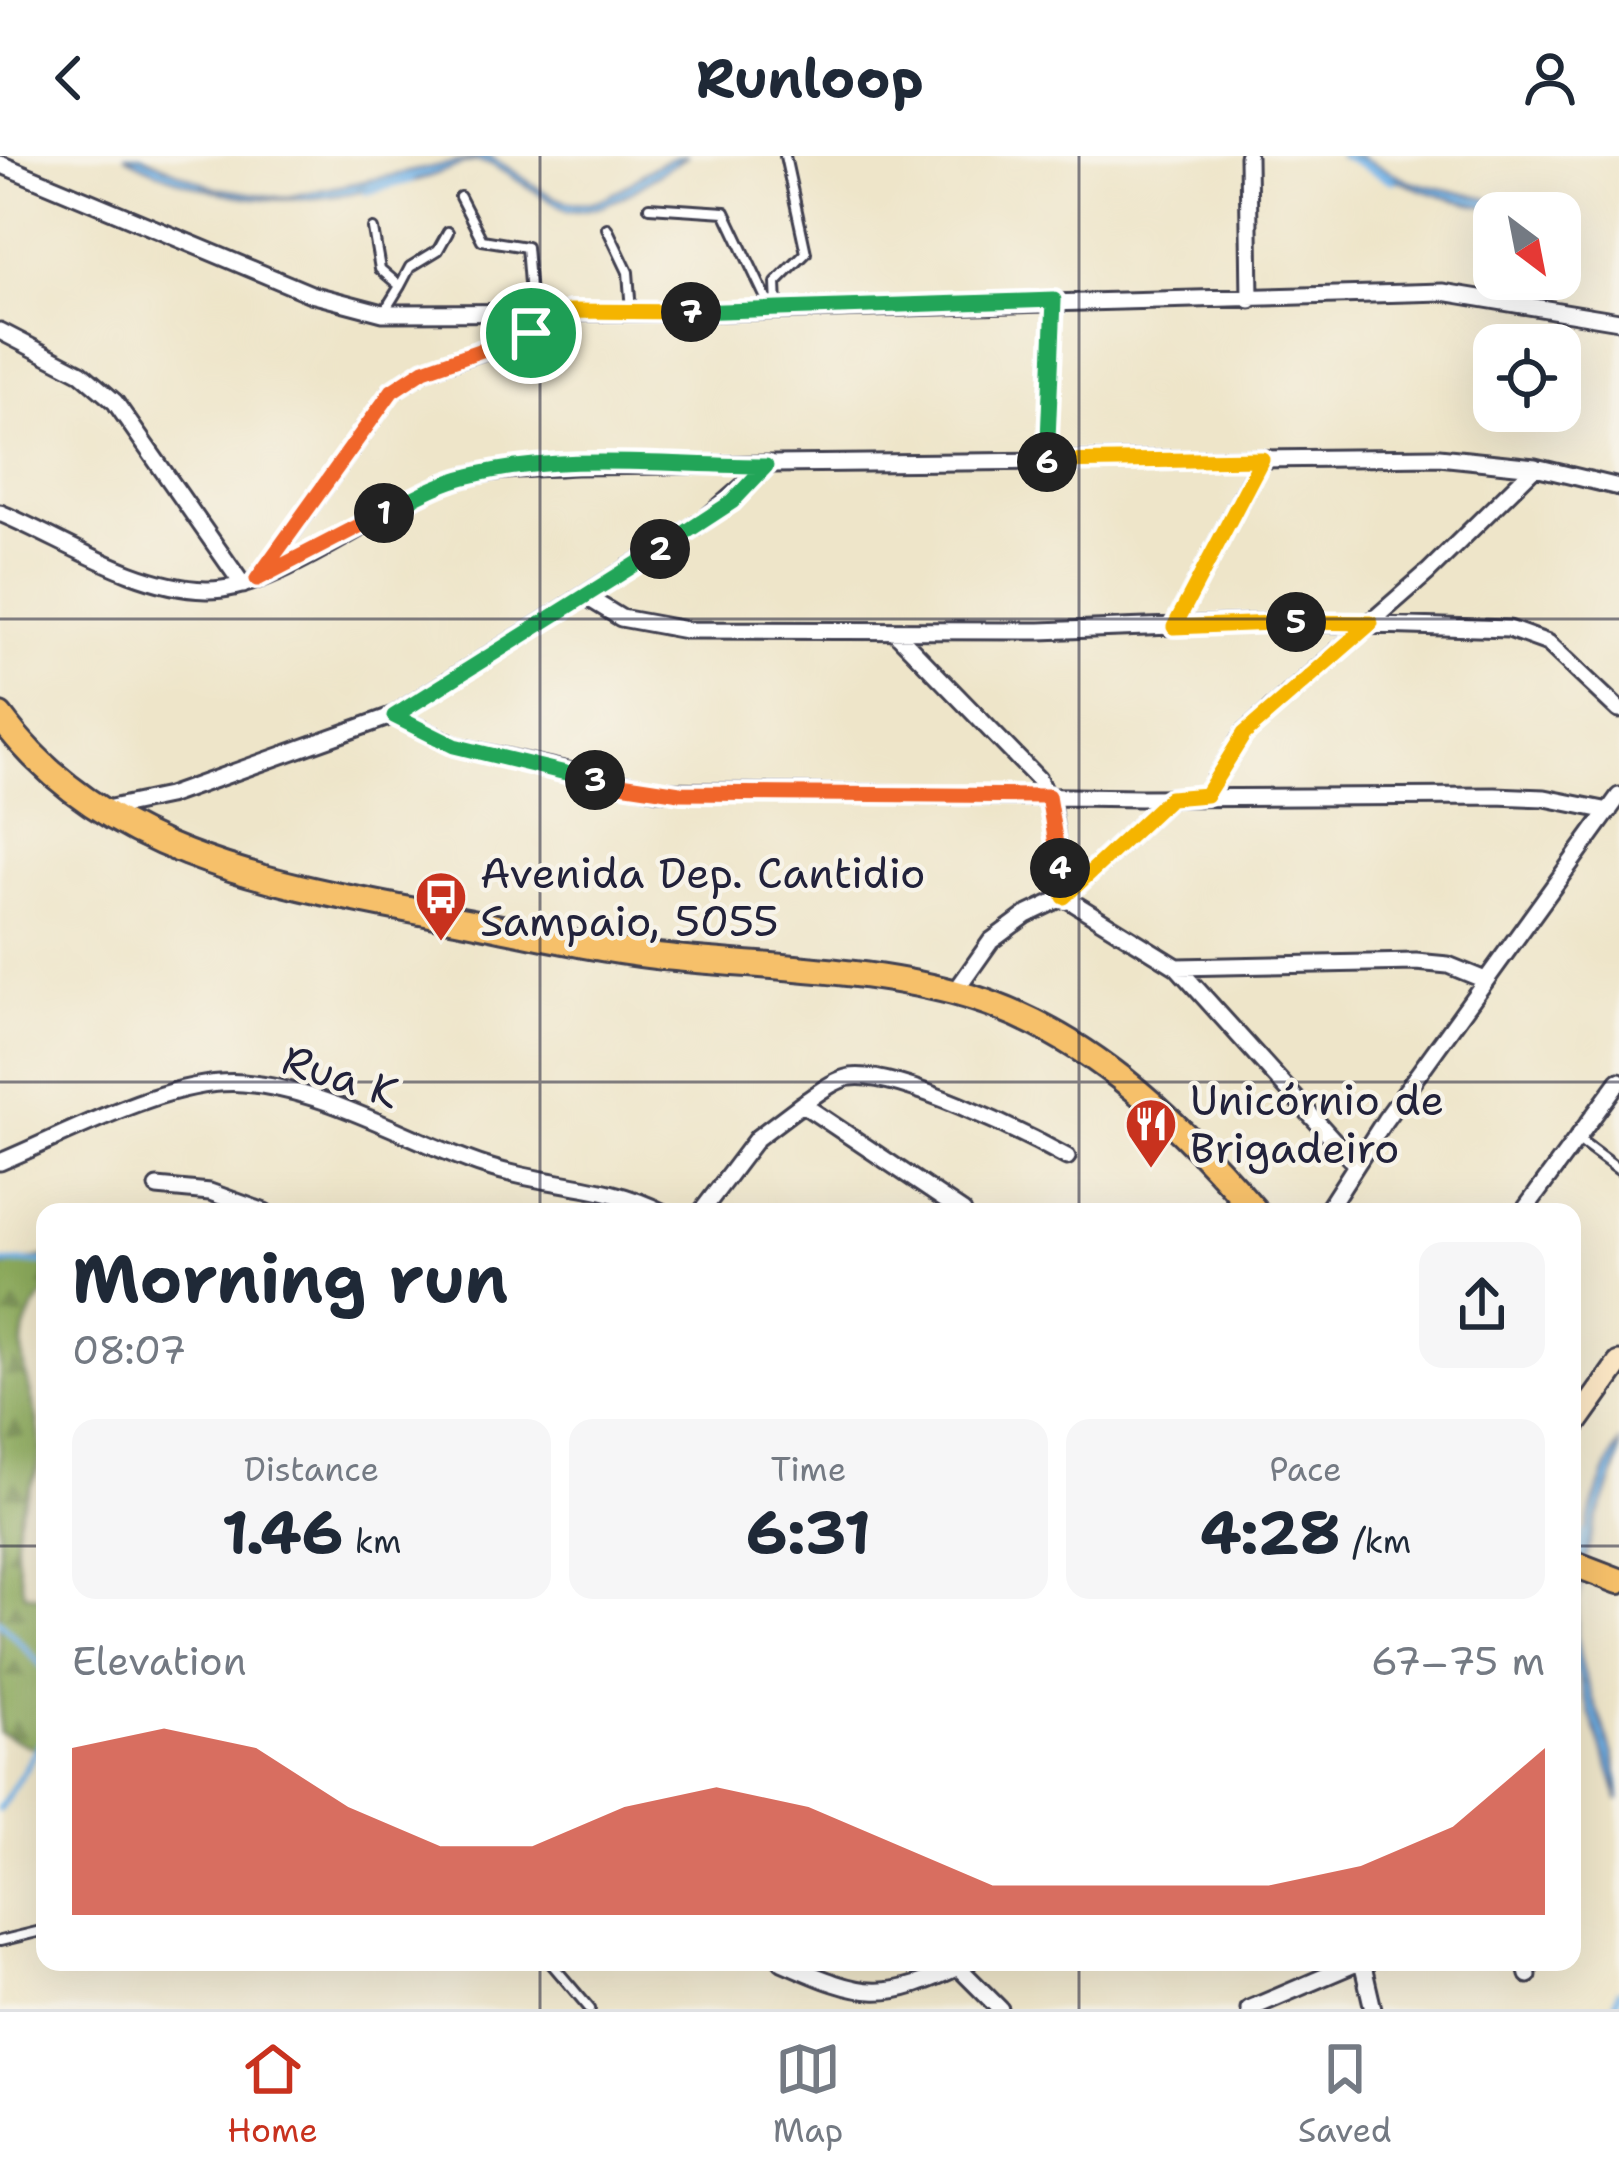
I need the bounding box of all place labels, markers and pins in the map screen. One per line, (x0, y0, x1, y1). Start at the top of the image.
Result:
pin (480, 282, 582, 384)
pin: 7 (661, 282, 721, 342)
pin: 6 (1017, 432, 1077, 492)
pin: 1 (354, 483, 414, 543)
pin: 2 (630, 519, 690, 579)
pin: 5 (1266, 592, 1326, 652)
pin: 3 (565, 750, 625, 810)
pin: 4 (1030, 838, 1090, 898)
place label: Avenida Dep. Cantidio Sampaio, 5055 (480, 845, 926, 949)
bus stop icon: Avenida Dep. Cantidio Sampaio, 5055 (413, 869, 469, 943)
place label: Unicórnio de Brigadeiro (1190, 1072, 1444, 1176)
restaurant icon: Unicórnio de Brigadeiro (1123, 1096, 1179, 1170)

